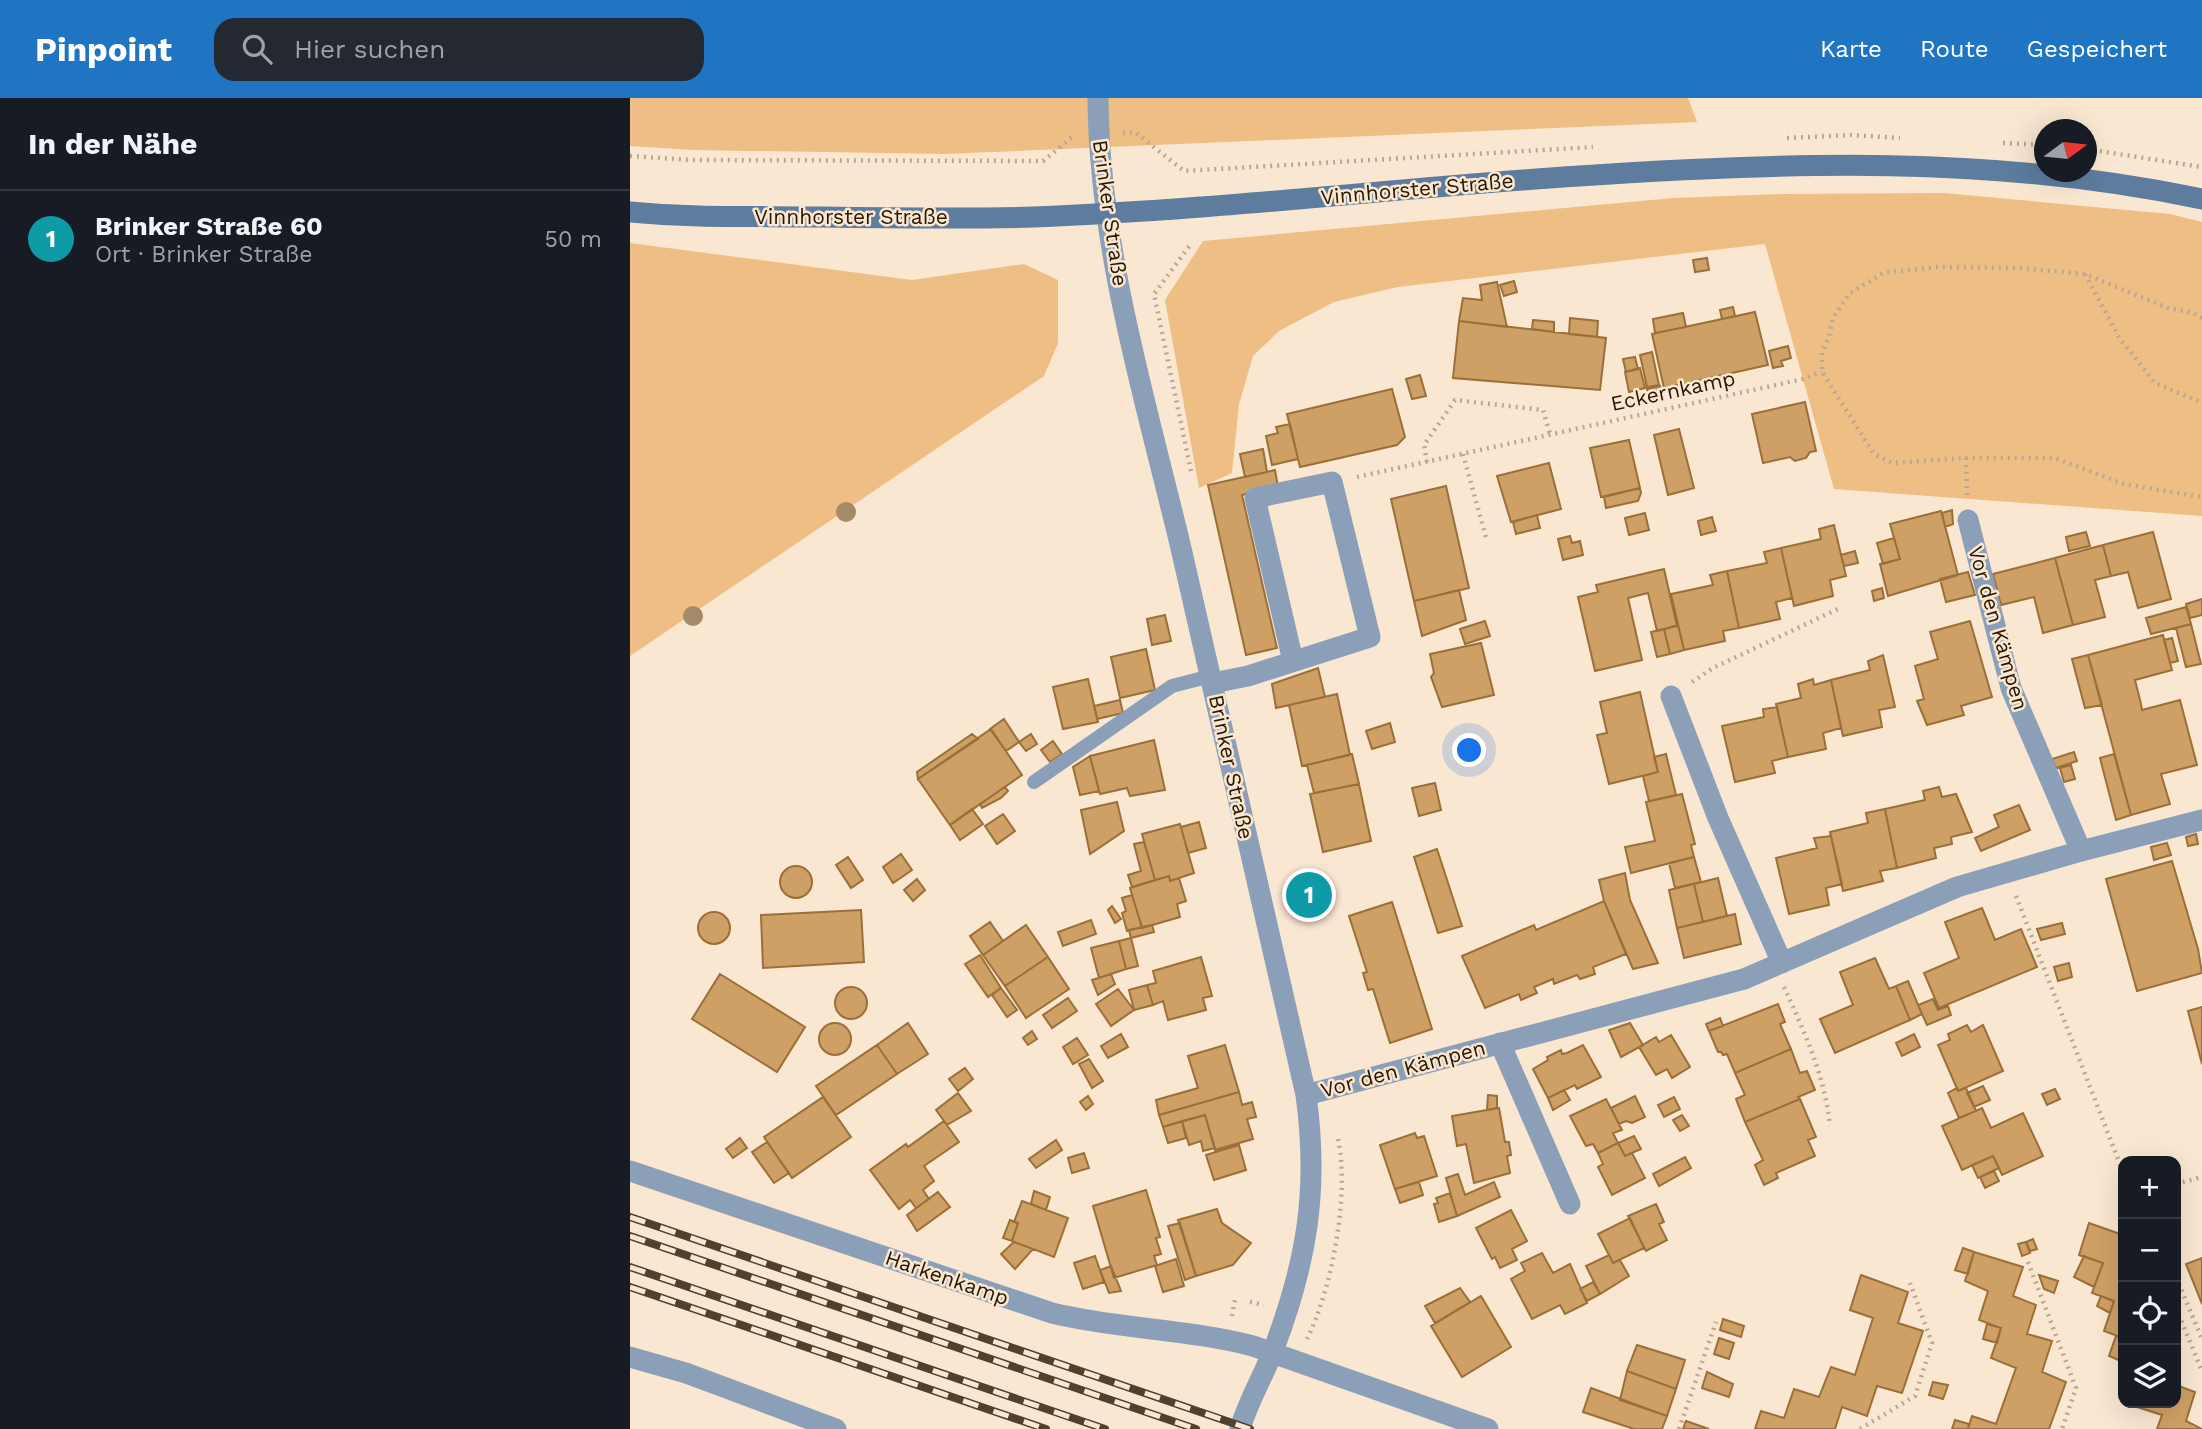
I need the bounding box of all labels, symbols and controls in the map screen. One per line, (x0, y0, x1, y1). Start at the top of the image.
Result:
search box (214, 18, 704, 81)
text: Pinpoint (35, 30, 172, 69)
icon: search (238, 30, 276, 68)
text: Hier suchen (294, 34, 445, 64)
text: Karte (1820, 35, 1882, 63)
text: Route (1920, 35, 1989, 63)
text: Gespeichert (2027, 35, 2167, 63)
north arrow (2034, 119, 2097, 182)
text: In der Nähe (28, 126, 197, 161)
street label: Brinker Straße (1088, 138, 1133, 288)
street label: Vinnhorster Straße (1319, 168, 1514, 209)
street label: Vinnhorster Straße (754, 204, 948, 229)
text: Brinker Straße 60 (95, 211, 323, 241)
text: 1 (46, 226, 56, 253)
text: 50 m (545, 226, 602, 253)
text: Ort · Brinker Straße (95, 241, 313, 268)
street label: Eckernkamp (1608, 365, 1737, 416)
street label: Vor den Kämpen (1963, 543, 2034, 713)
street label: Brinker Straße (1204, 692, 1259, 842)
your location (1452, 733, 1486, 767)
pin: 1 (1286, 869, 1332, 921)
street label: Vor den Kämpen (1318, 1034, 1488, 1103)
map controls (2118, 1156, 2181, 1408)
button: + (2118, 1156, 2181, 1219)
button: − (2118, 1219, 2181, 1282)
street label: Harkenkamp (882, 1245, 1012, 1310)
button: locate (2118, 1282, 2181, 1345)
button: layers (2118, 1345, 2181, 1408)

